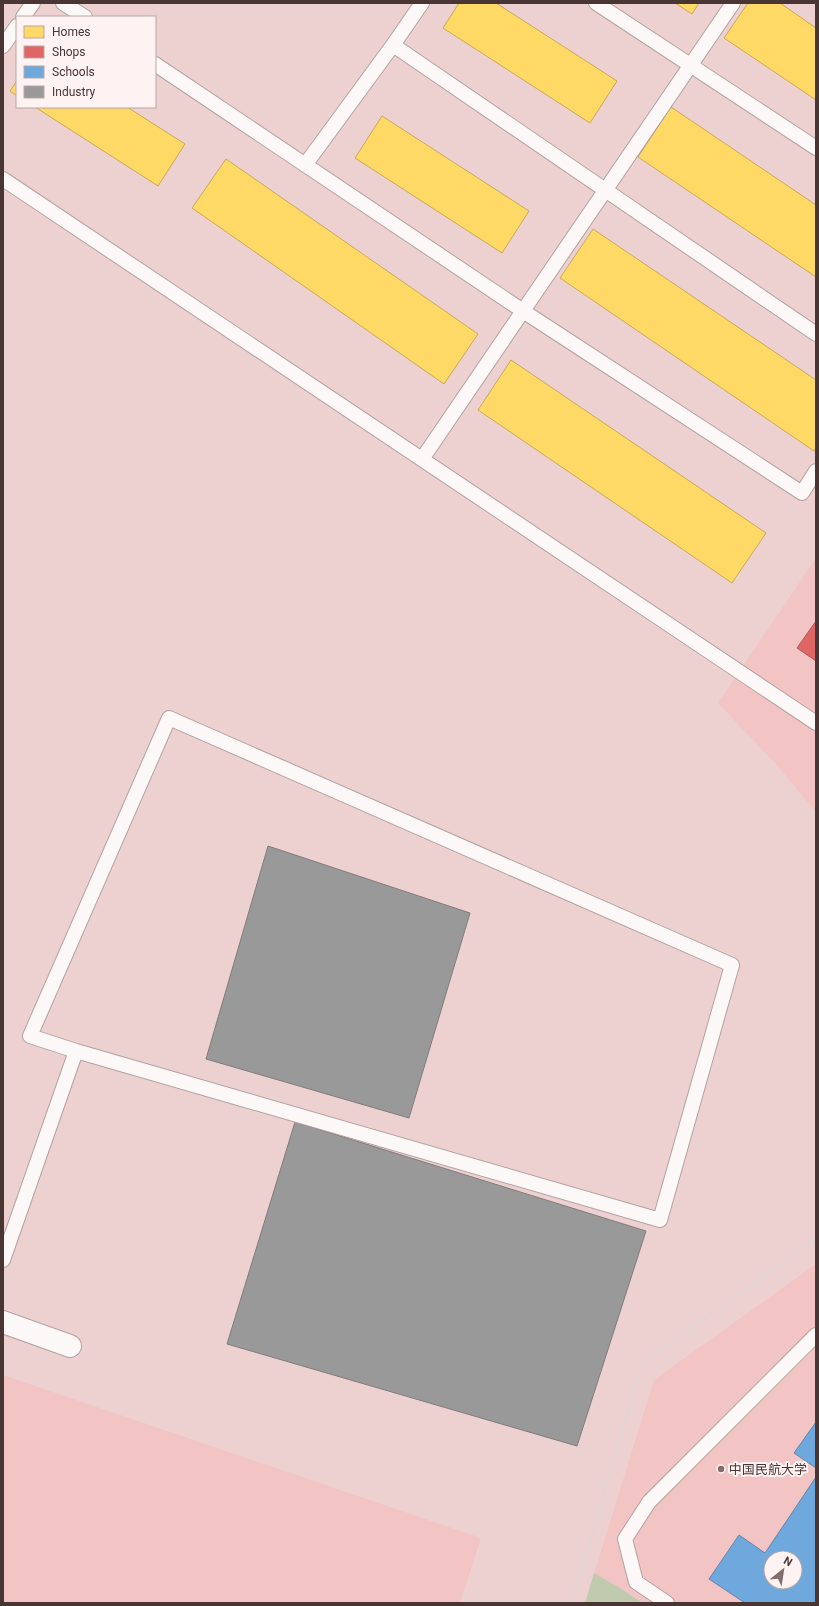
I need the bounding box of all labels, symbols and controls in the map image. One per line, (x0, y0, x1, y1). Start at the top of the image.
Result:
legend (16, 16, 156, 108)
text: Homes (52, 25, 90, 39)
text: Shops (52, 45, 86, 59)
text: Schools (52, 65, 95, 79)
text: Industry (52, 85, 96, 99)
place label: 中国民航大学 (729, 1462, 807, 1477)
marker: 中国民航大学 (716, 1464, 726, 1474)
north arrow (763, 1550, 803, 1590)
text: N (781, 1554, 795, 1569)

